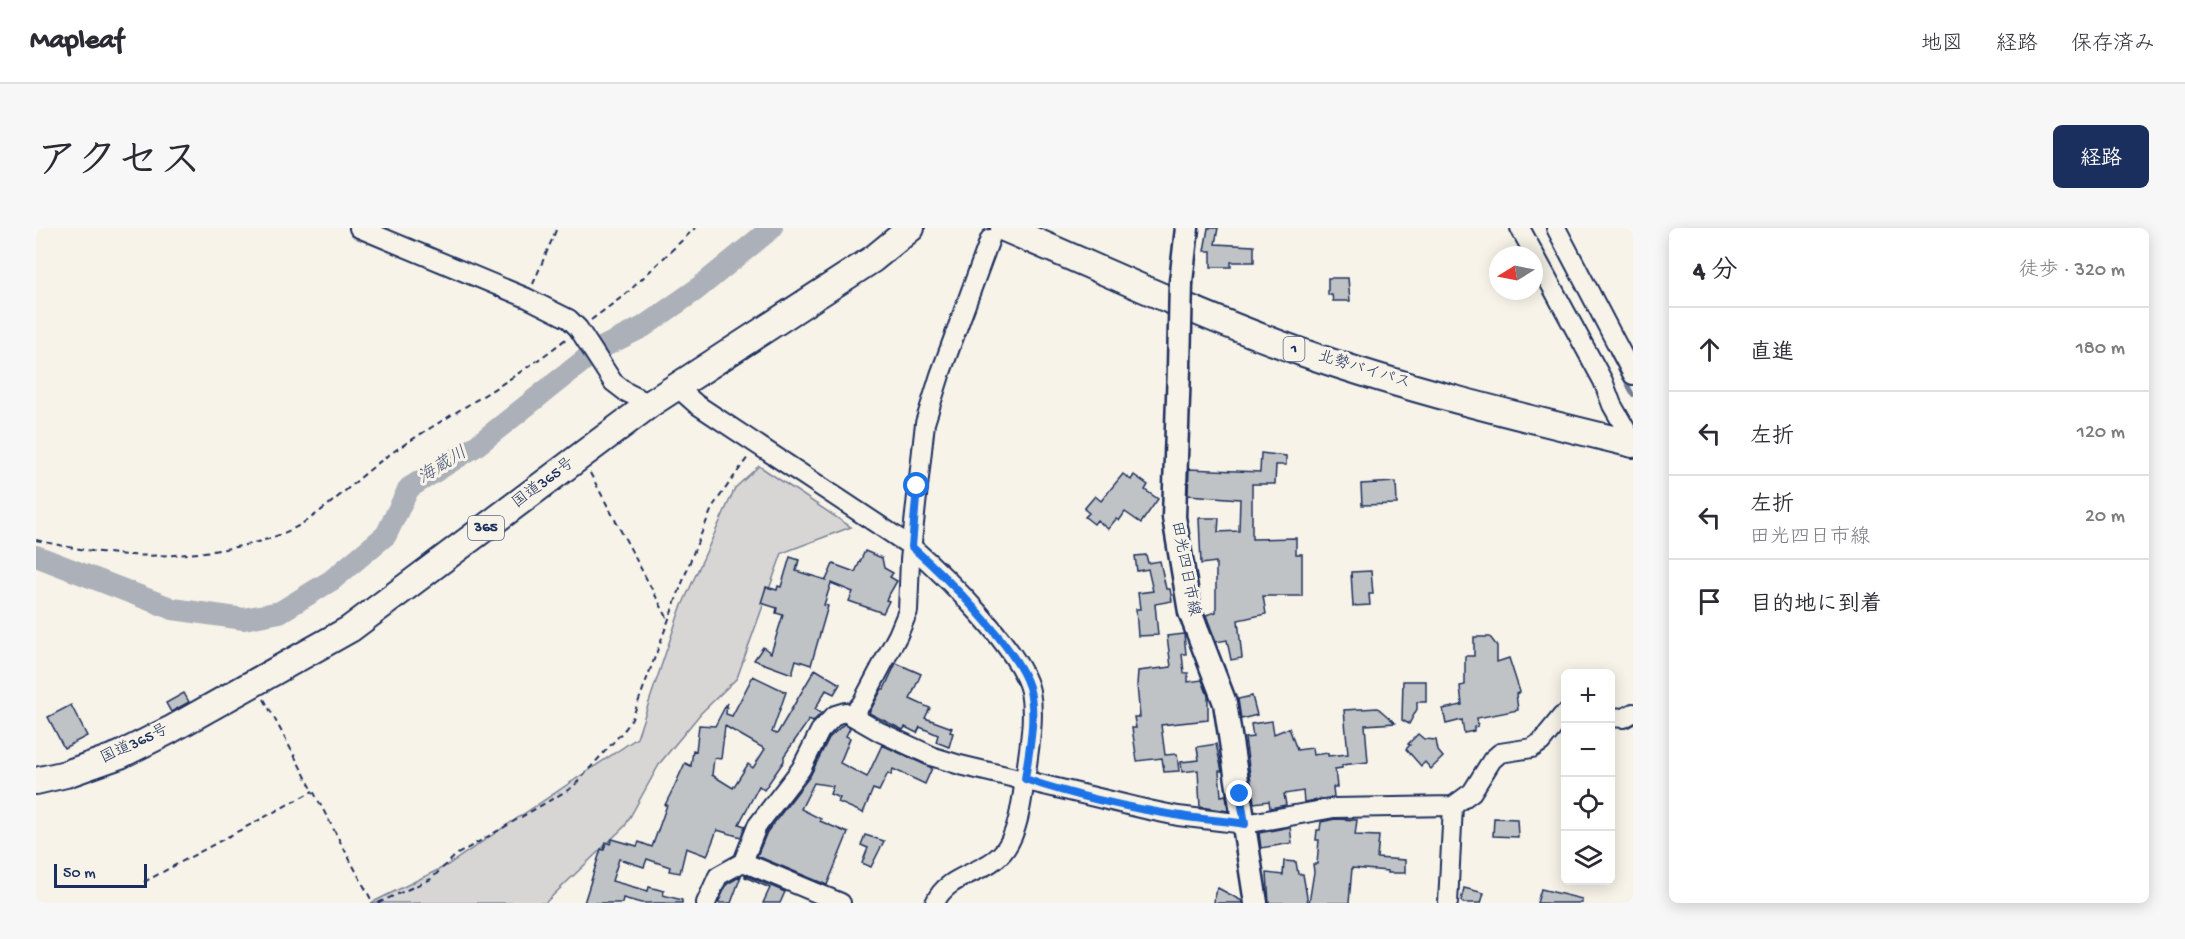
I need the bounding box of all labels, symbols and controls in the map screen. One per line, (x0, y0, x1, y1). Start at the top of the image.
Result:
text: Mapleaf (30, 25, 124, 58)
text: 地図 (1921, 33, 1963, 58)
text: 経路 (1996, 33, 2038, 58)
text: 保存済み (2071, 33, 2155, 58)
button: 経路 (2053, 125, 2149, 188)
text: アクセス (36, 140, 201, 189)
north arrow (1489, 246, 1543, 300)
text: 4 分 (1693, 257, 1737, 288)
text: 徒歩 · 320 m (2019, 260, 2125, 283)
icon: ahead (1693, 333, 1726, 366)
road number: 1 (1284, 337, 1304, 361)
text: 180 m (2076, 338, 2125, 361)
text: 直進 (1750, 341, 1794, 367)
street label: 北勢バイパス (1315, 346, 1413, 394)
icon: left (1693, 417, 1726, 450)
text: 120 m (2077, 422, 2125, 445)
text: 左折 (1750, 425, 1794, 451)
water label: 海蔵川 (414, 442, 471, 489)
street label: 国道365号 (509, 454, 579, 514)
route start (903, 472, 929, 498)
text: 左折 (1750, 493, 1794, 519)
icon: left (1693, 501, 1726, 534)
text: 20 m (2085, 506, 2125, 529)
road number: 365 (468, 516, 504, 540)
street label: 田光四日市線 (1166, 520, 1204, 618)
text: 田光四日市線 (1750, 527, 1870, 550)
icon: arrive (1693, 585, 1726, 618)
text: 目的地に到着 (1750, 593, 1882, 619)
map controls (1561, 669, 1615, 885)
button: + (1561, 669, 1615, 723)
street label: 国道365号 (98, 720, 172, 769)
button: − (1561, 723, 1615, 777)
button: locate (1561, 777, 1615, 831)
route end (1226, 780, 1252, 806)
button: layers (1561, 831, 1615, 885)
scale bar (54, 861, 147, 888)
text: 50 m (63, 865, 96, 884)

